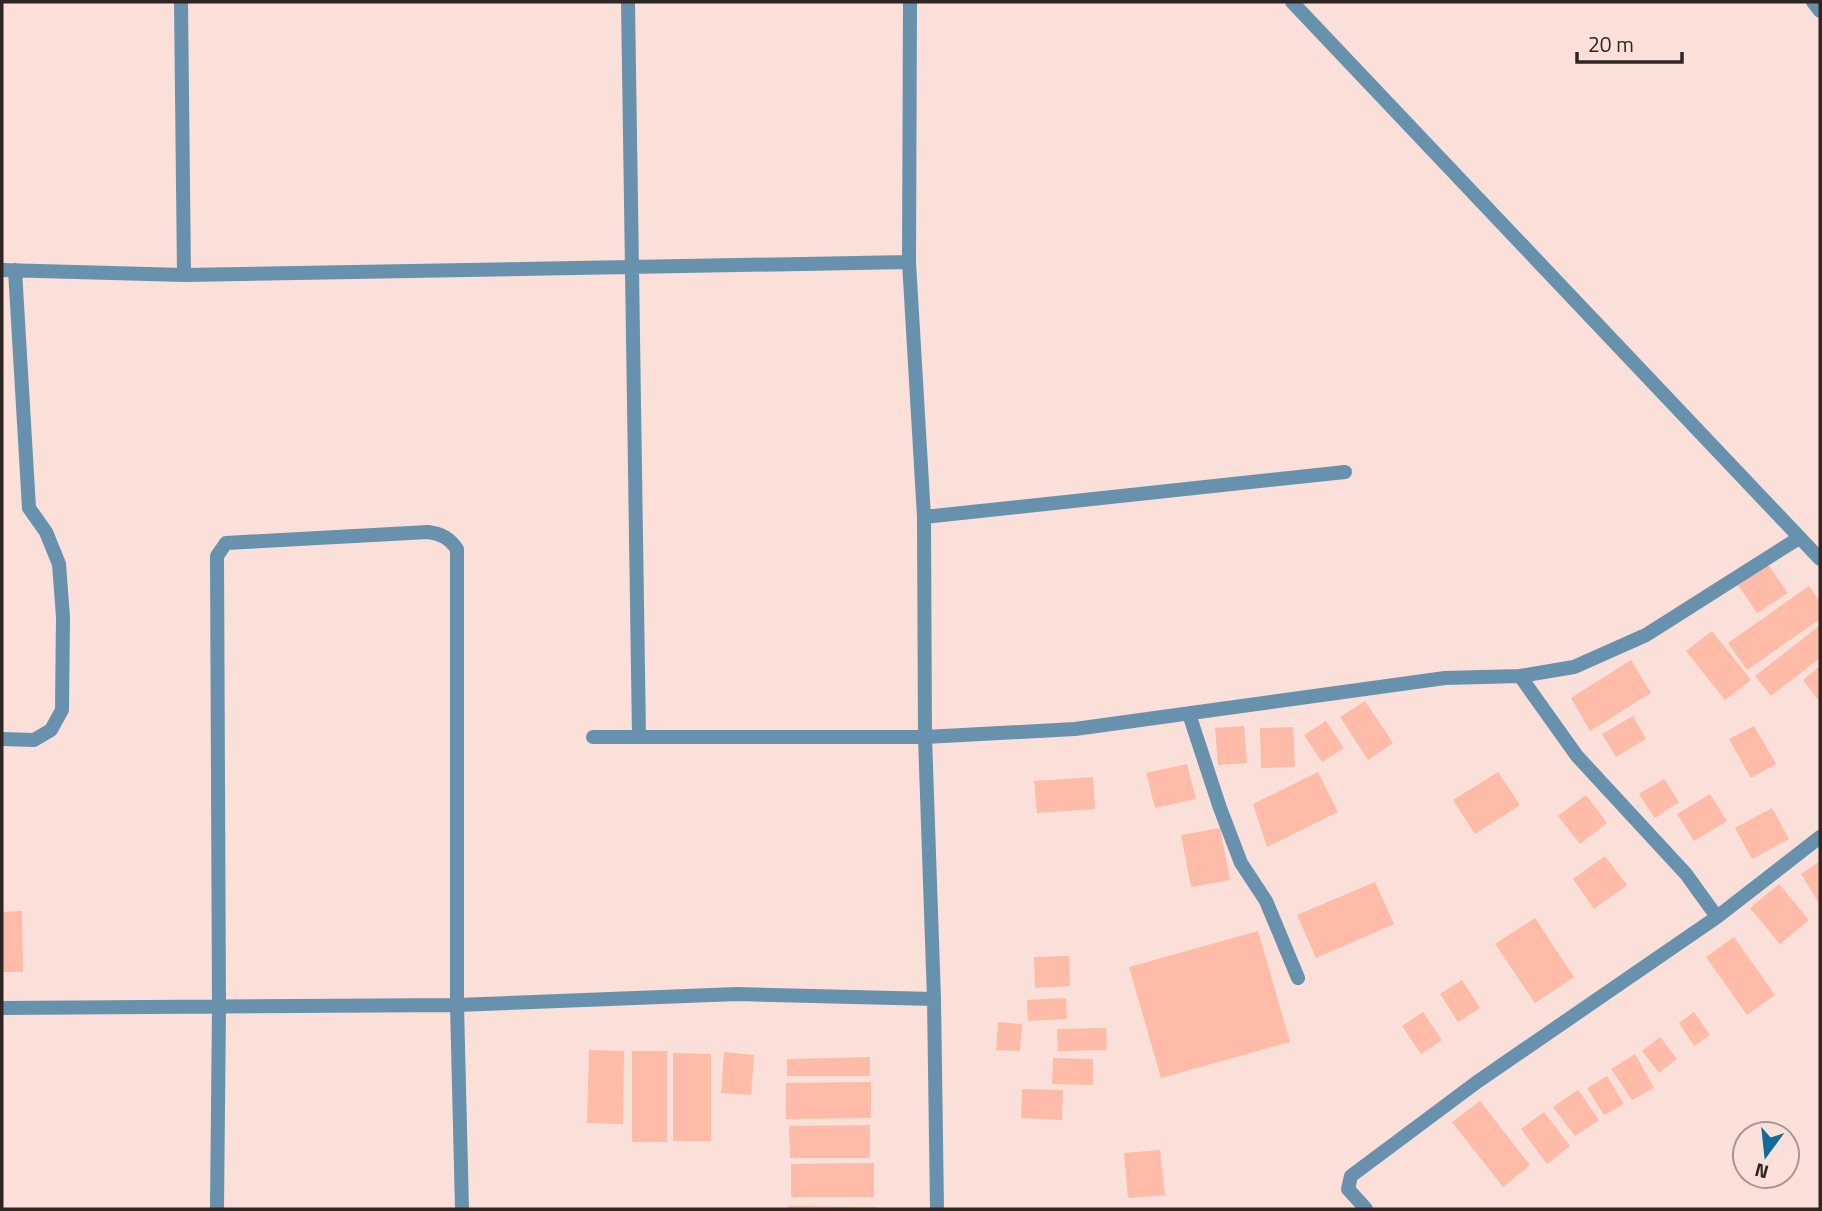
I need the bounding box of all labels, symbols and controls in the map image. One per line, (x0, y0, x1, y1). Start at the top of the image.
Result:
scale bar (1577, 21, 1682, 65)
text: 20 m (1588, 28, 1634, 60)
north arrow (1731, 1120, 1801, 1190)
text: N (1751, 1156, 1772, 1188)

